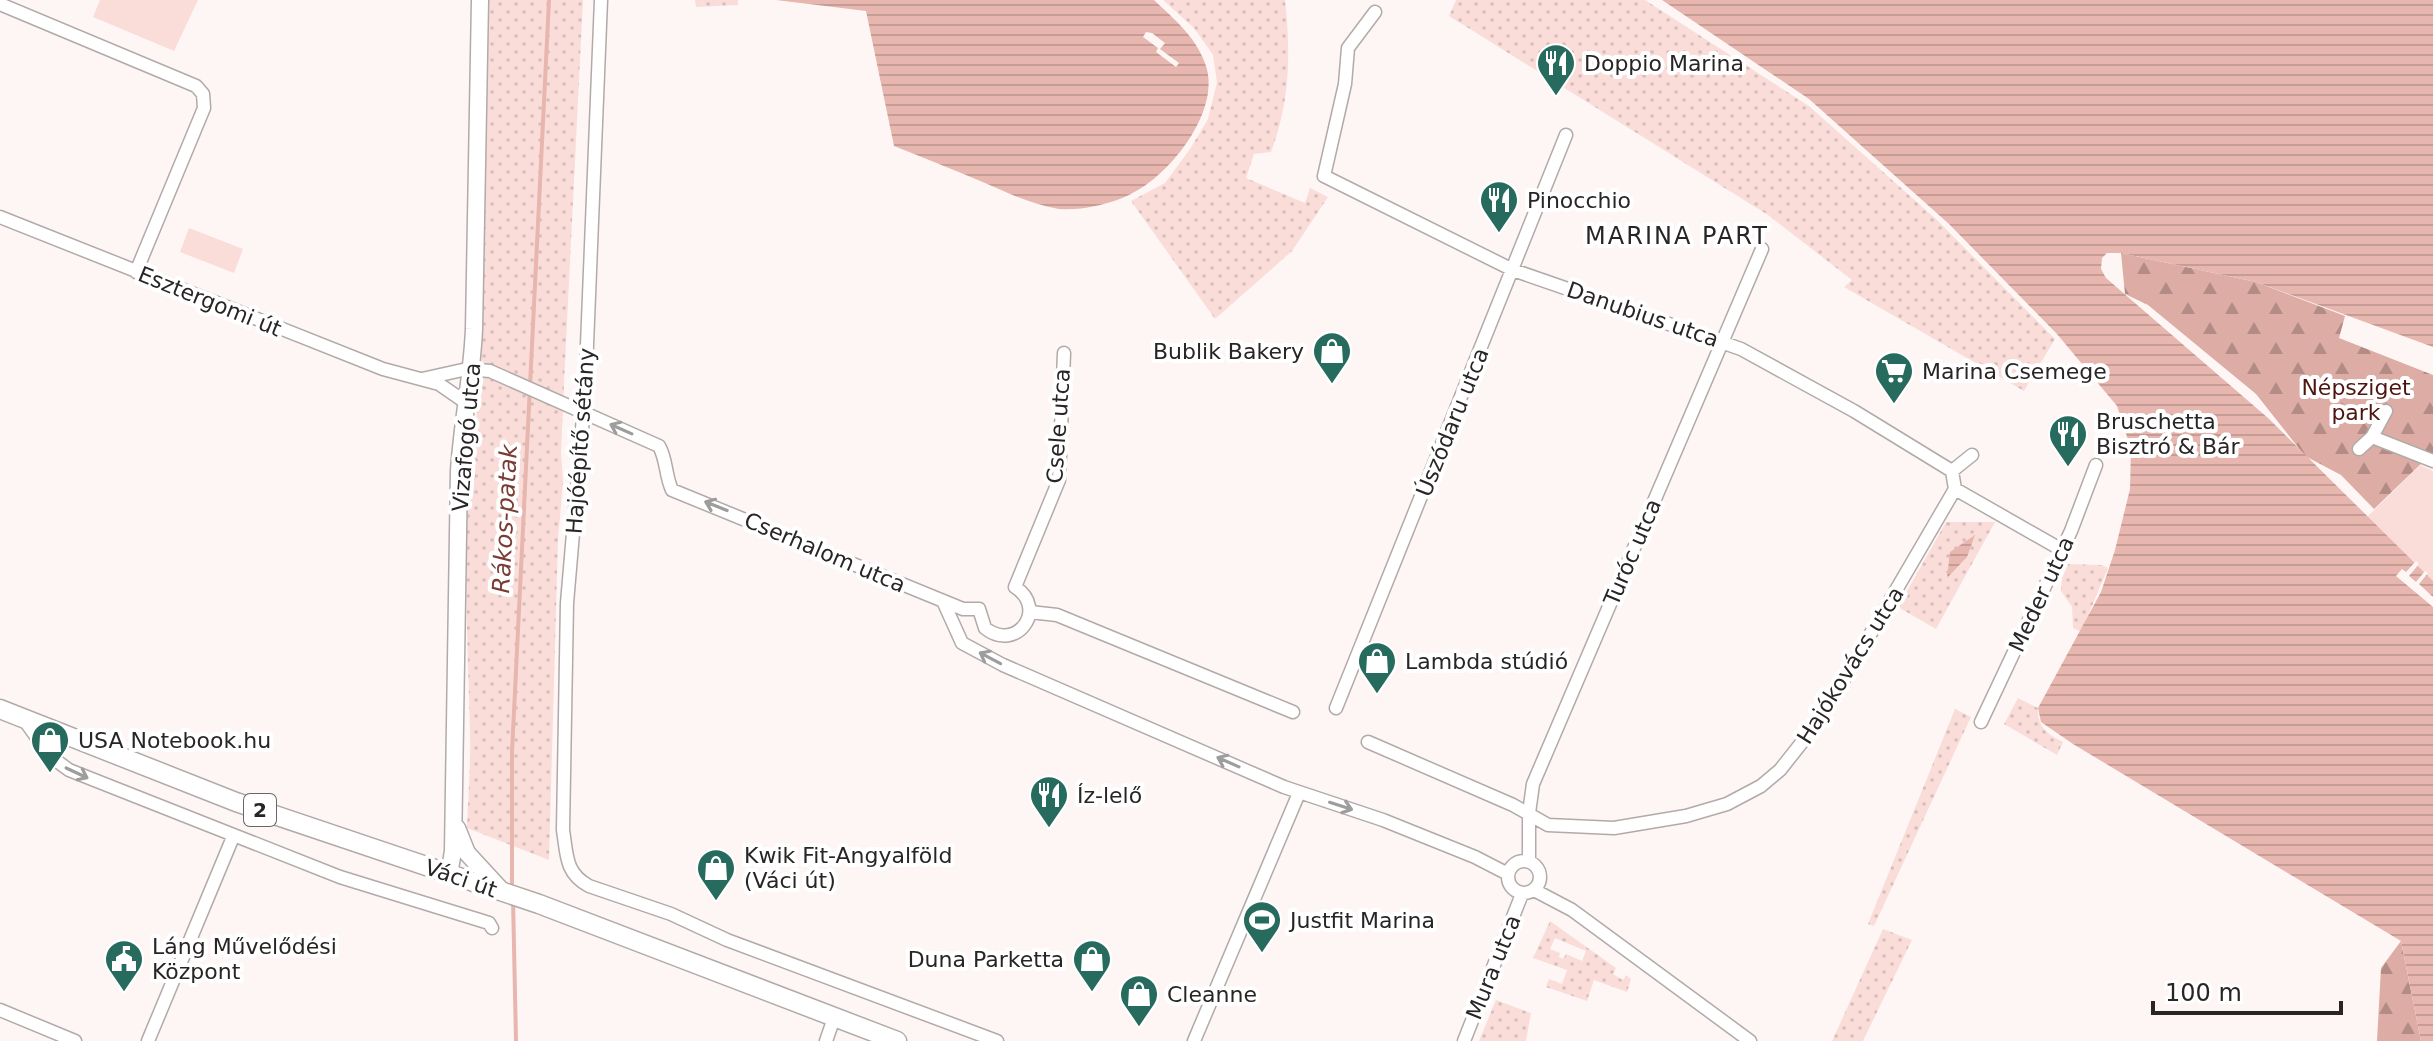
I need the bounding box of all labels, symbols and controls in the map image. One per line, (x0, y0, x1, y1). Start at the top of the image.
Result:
restaurant icon: Doppio Marina (1535, 42, 1577, 97)
place label: Doppio Marina (1584, 51, 1744, 76)
restaurant icon: Pinocchio (1478, 179, 1520, 234)
place label: Pinocchio (1527, 188, 1631, 213)
district label: MARINA PART (1585, 222, 1769, 250)
street label: Esztergomi út (135, 261, 285, 342)
street label: Danubius utca (1564, 277, 1722, 352)
shop icon: Bublik Bakery (1311, 330, 1353, 385)
place label: Bublik Bakery (1153, 339, 1304, 364)
street label: Úszódaru utca (1411, 344, 1494, 500)
street label: Hajóépítő sétány (562, 347, 599, 535)
supermarket icon: Marina Csemege (1873, 350, 1915, 405)
place label: Marina Csemege (1922, 359, 2107, 384)
street label: Vizafogó utca (448, 361, 485, 513)
street label: Csele utca (1042, 368, 1075, 484)
park label: Népsziget park (2301, 375, 2411, 425)
place label: Bruschetta Bisztró & Bár (2096, 409, 2241, 459)
restaurant icon: Bruschetta Bisztró & Bár (2047, 413, 2089, 468)
one-way arrow (609, 420, 634, 435)
water label: Rákos-patak (487, 443, 523, 594)
street label: Turóc utca (1598, 495, 1666, 610)
one-way arrow (704, 498, 729, 513)
street label: Cserhalom utca (740, 507, 909, 598)
street label: Meder utca (2004, 533, 2079, 656)
street label: Hajókovács utca (1792, 582, 1909, 748)
shop icon: Lambda stúdió (1356, 640, 1398, 695)
one-way arrow (978, 649, 1002, 665)
place label: Lambda stúdió (1405, 649, 1568, 674)
shop icon: USA Notebook.hu (29, 719, 71, 774)
place label: USA Notebook.hu (78, 728, 271, 753)
one-way arrow (1216, 754, 1240, 769)
one-way arrow (65, 766, 89, 781)
restaurant icon: Íz-lelő (1028, 774, 1070, 829)
place label: Íz-lelő (1077, 783, 1142, 808)
road number: 2 (244, 794, 276, 826)
one-way arrow (1328, 800, 1353, 814)
place label: Kwik Fit-Angyalföld (Váci út) (744, 843, 952, 893)
shop icon: Kwik Fit-Angyalföld (Váci út) (695, 847, 737, 902)
street label: Váci út (422, 855, 501, 903)
sports icon: Justfit Marina (1241, 899, 1283, 954)
place label: Justfit Marina (1288, 908, 1435, 933)
street label: Mura utca (1461, 911, 1526, 1023)
place label: Láng Művelődési Központ (152, 934, 337, 984)
public building icon: Láng Művelődési Központ (103, 938, 145, 993)
shop icon: Duna Parketta (1071, 938, 1113, 993)
place label: Duna Parketta (908, 947, 1064, 972)
scale bar (2153, 965, 2341, 1015)
shop icon: Cleanne (1118, 973, 1160, 1028)
text: 100 m (2165, 979, 2242, 1007)
place label: Cleanne (1167, 982, 1257, 1007)

